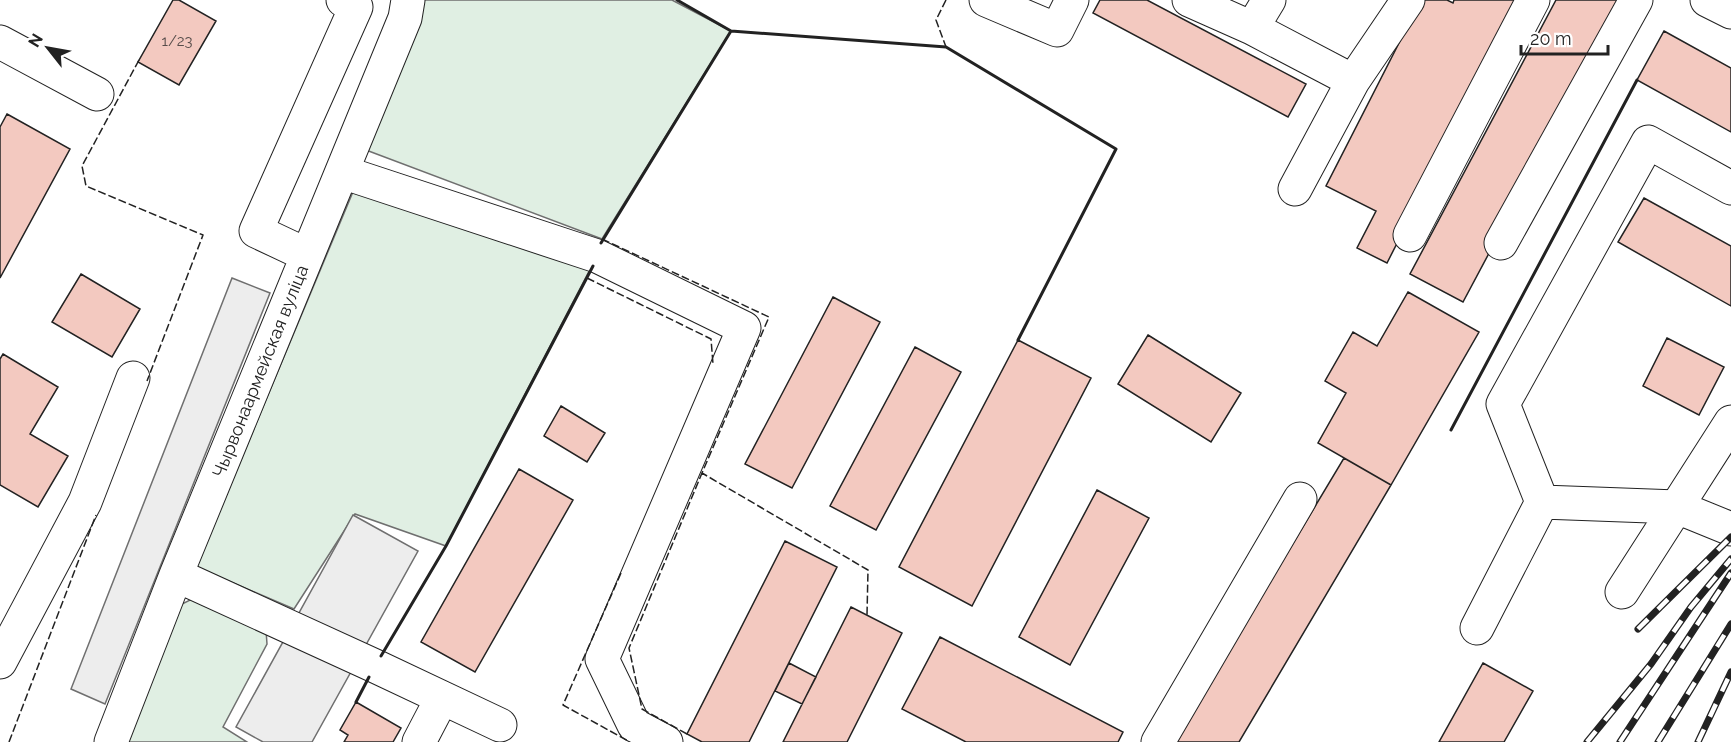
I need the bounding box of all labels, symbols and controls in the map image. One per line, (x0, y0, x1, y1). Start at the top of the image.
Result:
north arrow (18, 18, 78, 78)
scale bar (1521, 18, 1608, 56)
text: 20 m (1530, 28, 1572, 49)
text: N (24, 30, 47, 51)
house number: 1/23 (162, 32, 192, 50)
street label: Чырвонаармейская вуліца (208, 262, 312, 480)

